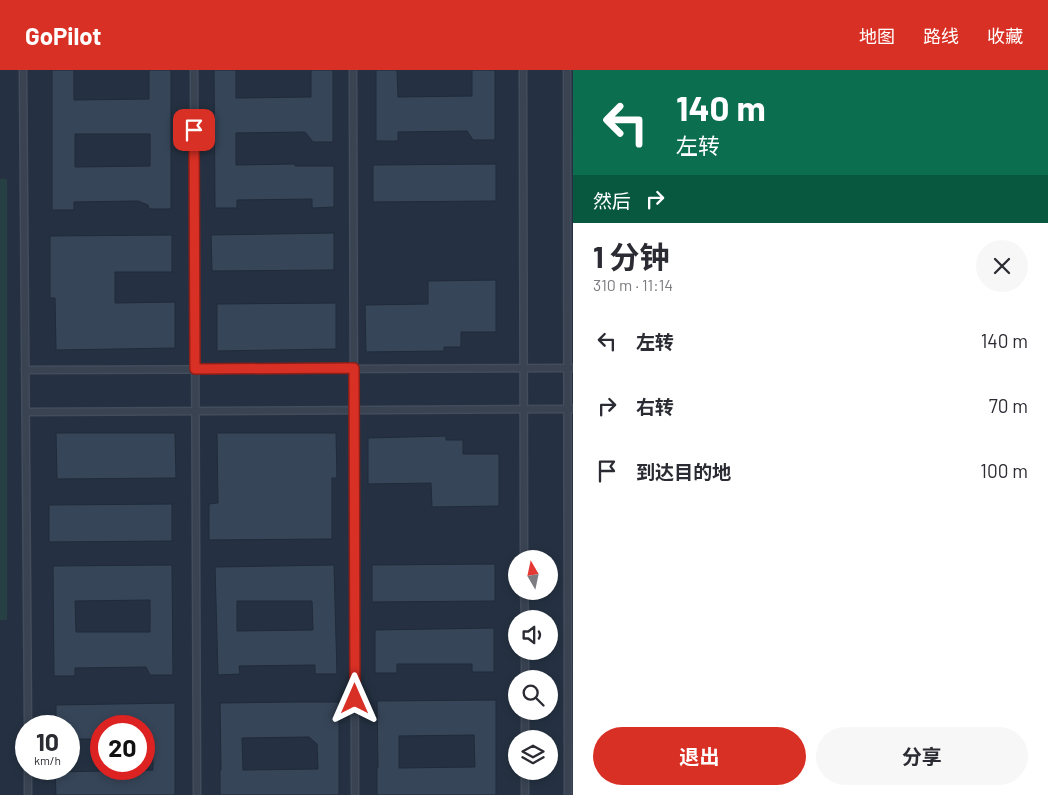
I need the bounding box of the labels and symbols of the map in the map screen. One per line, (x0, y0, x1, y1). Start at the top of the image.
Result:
pin (173, 109, 215, 151)
north arrow (508, 550, 558, 600)
position arrow (328, 672, 380, 724)
speed limit sign: 20 (90, 715, 155, 780)

